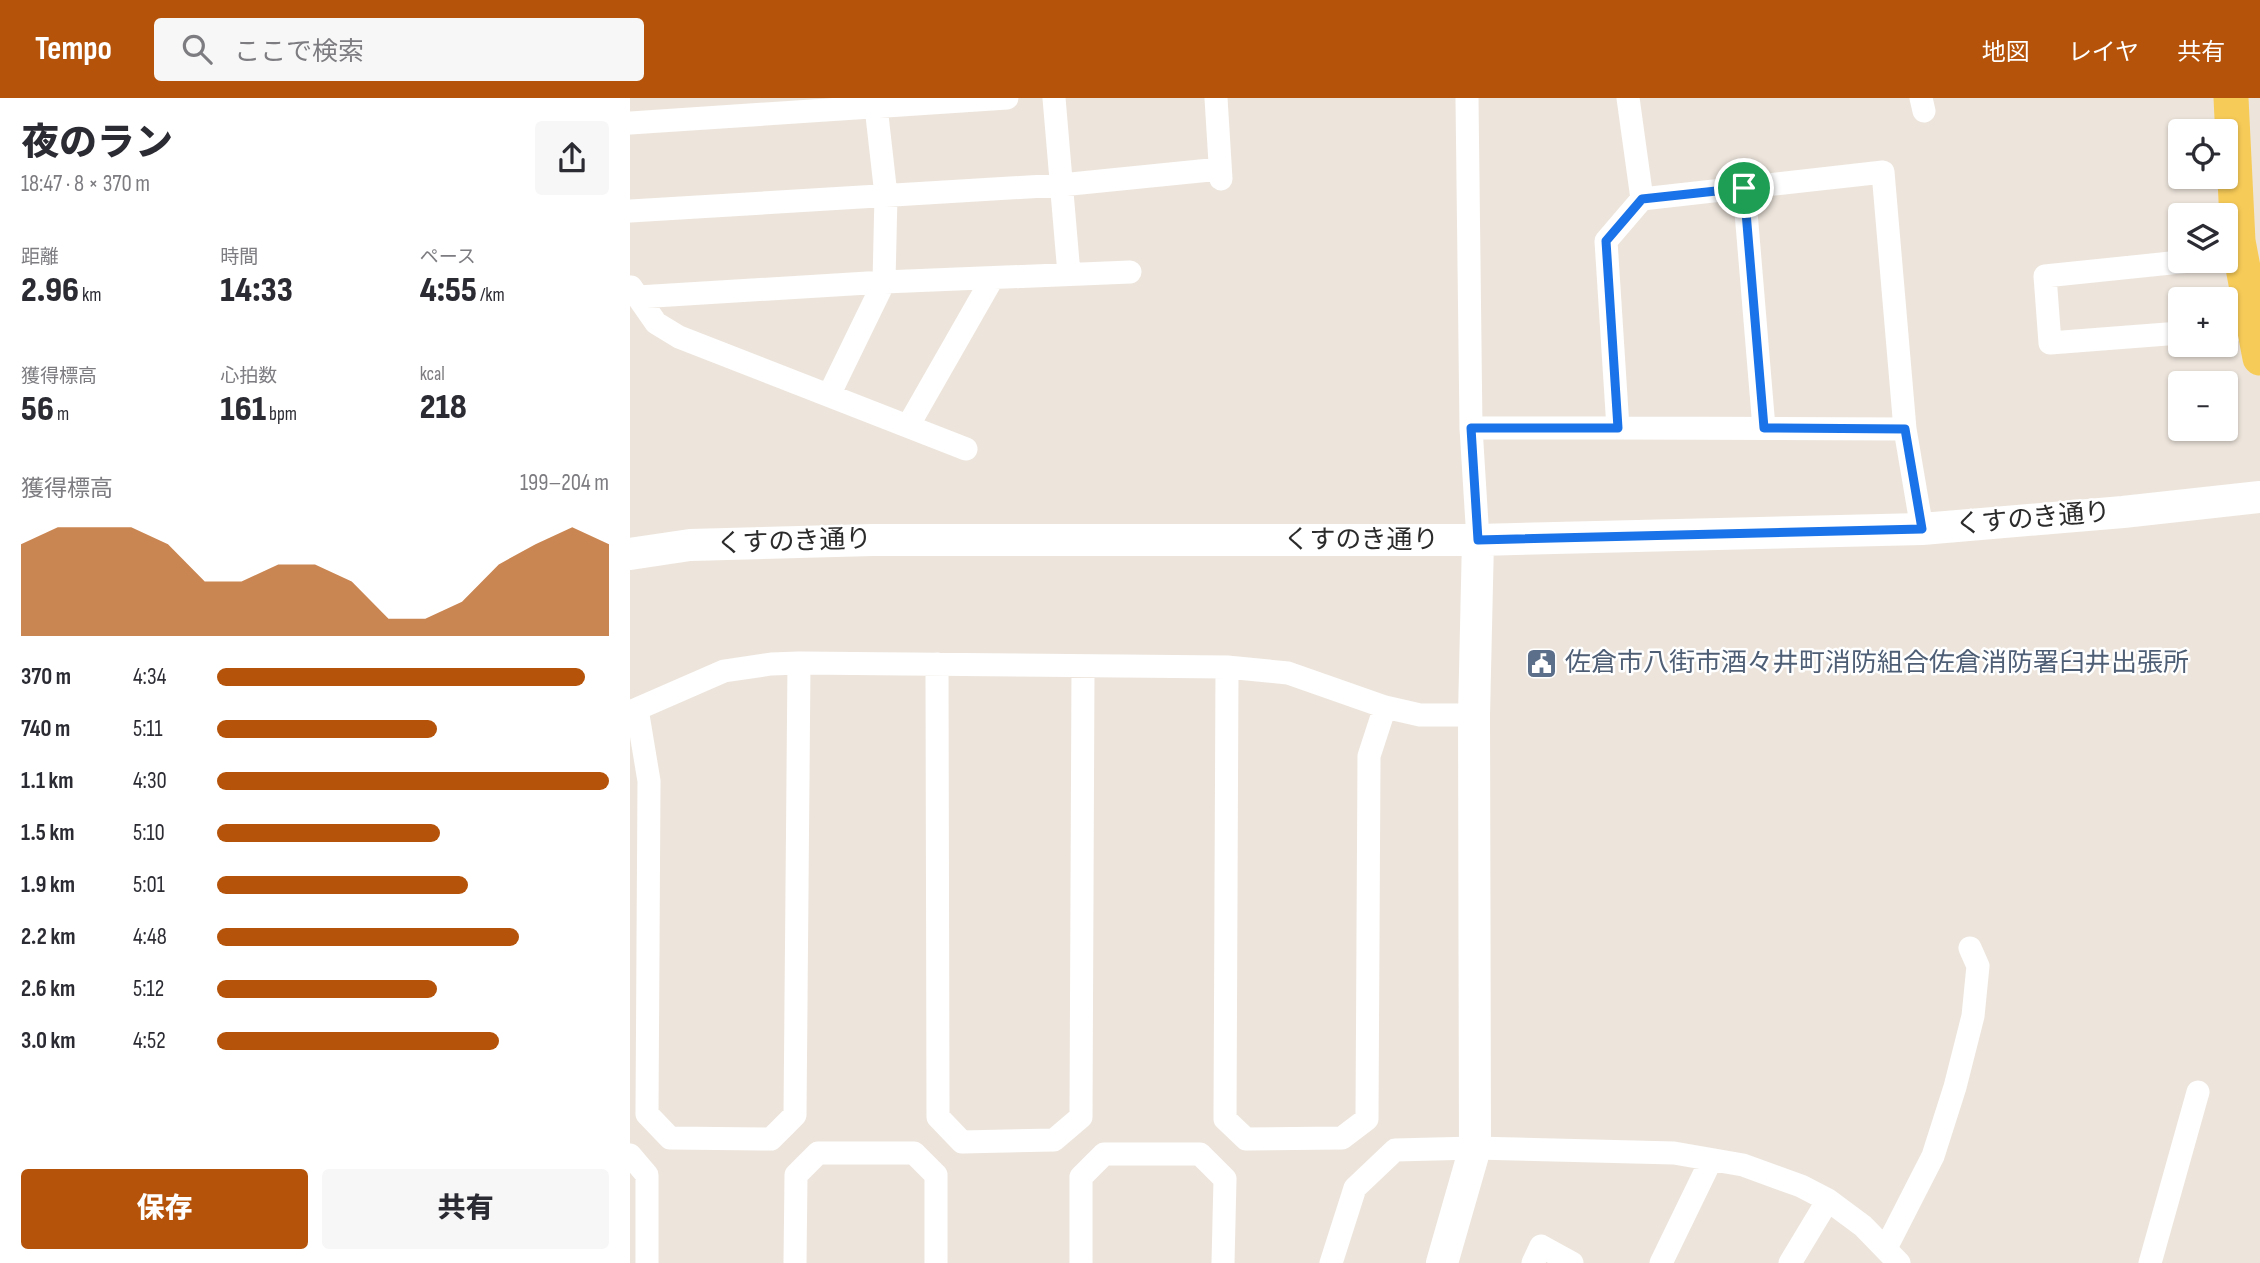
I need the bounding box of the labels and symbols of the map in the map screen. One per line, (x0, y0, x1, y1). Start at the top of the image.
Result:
pin (1714, 158, 1774, 218)
street label: くすのき通り (1954, 497, 2112, 541)
street label: くすのき通り (716, 524, 872, 560)
street label: くすのき通り (1283, 525, 1439, 556)
public building icon: 佐倉市八街市酒々井町消防組合佐倉消防署臼井出張所 (1525, 646, 1559, 680)
place label: 佐倉市八街市酒々井町消防組合佐倉消防署臼井出張所 (1565, 648, 2189, 679)

